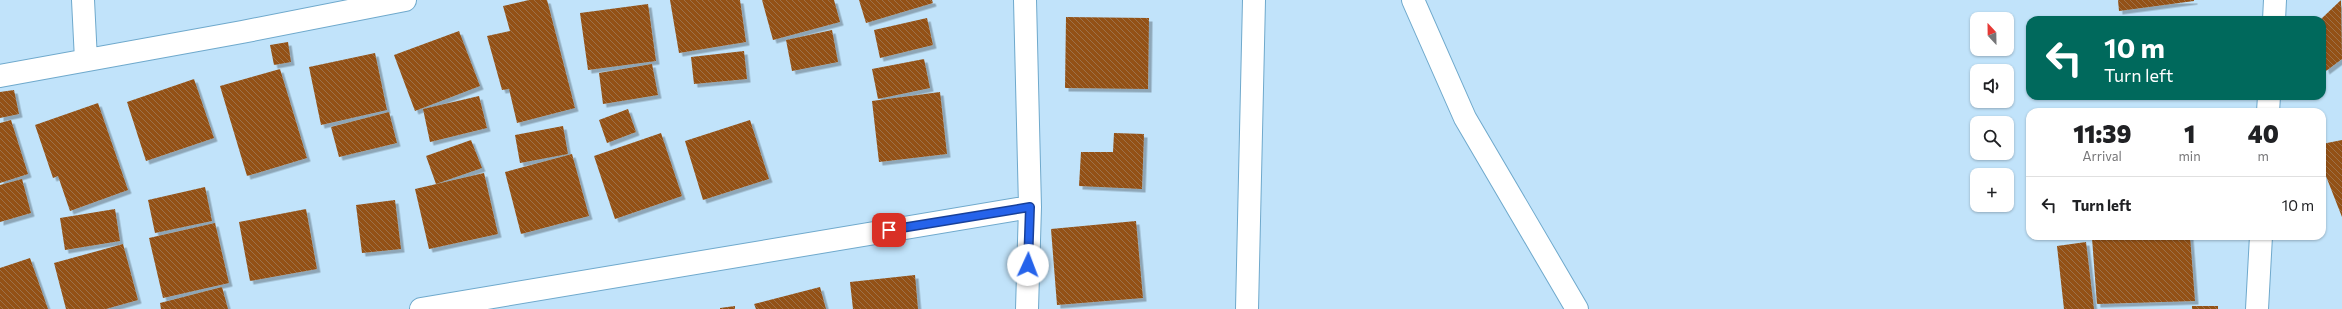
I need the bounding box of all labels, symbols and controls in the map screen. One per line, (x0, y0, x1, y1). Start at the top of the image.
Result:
north arrow (1970, 12, 2014, 56)
map controls (1970, 12, 2014, 212)
text: 10 m (2104, 30, 2165, 64)
icon: left (2038, 32, 2090, 84)
button: sound (1970, 64, 2014, 108)
text: Turn left (2104, 64, 2173, 86)
button: search (1970, 116, 2014, 160)
text: 11:39 (2073, 119, 2131, 148)
text: 1 (2184, 119, 2195, 148)
text: 40 (2248, 119, 2279, 148)
text: Arrival (2083, 148, 2122, 164)
text: min (2178, 148, 2201, 164)
text: m (2258, 148, 2269, 164)
button: + (1970, 168, 2014, 212)
icon: left (2038, 194, 2060, 216)
text: Turn left (2072, 196, 2131, 214)
text: 10 m (2282, 196, 2314, 214)
pin (872, 213, 906, 247)
icon: arrive (878, 219, 900, 241)
position arrow (1007, 244, 1049, 286)

